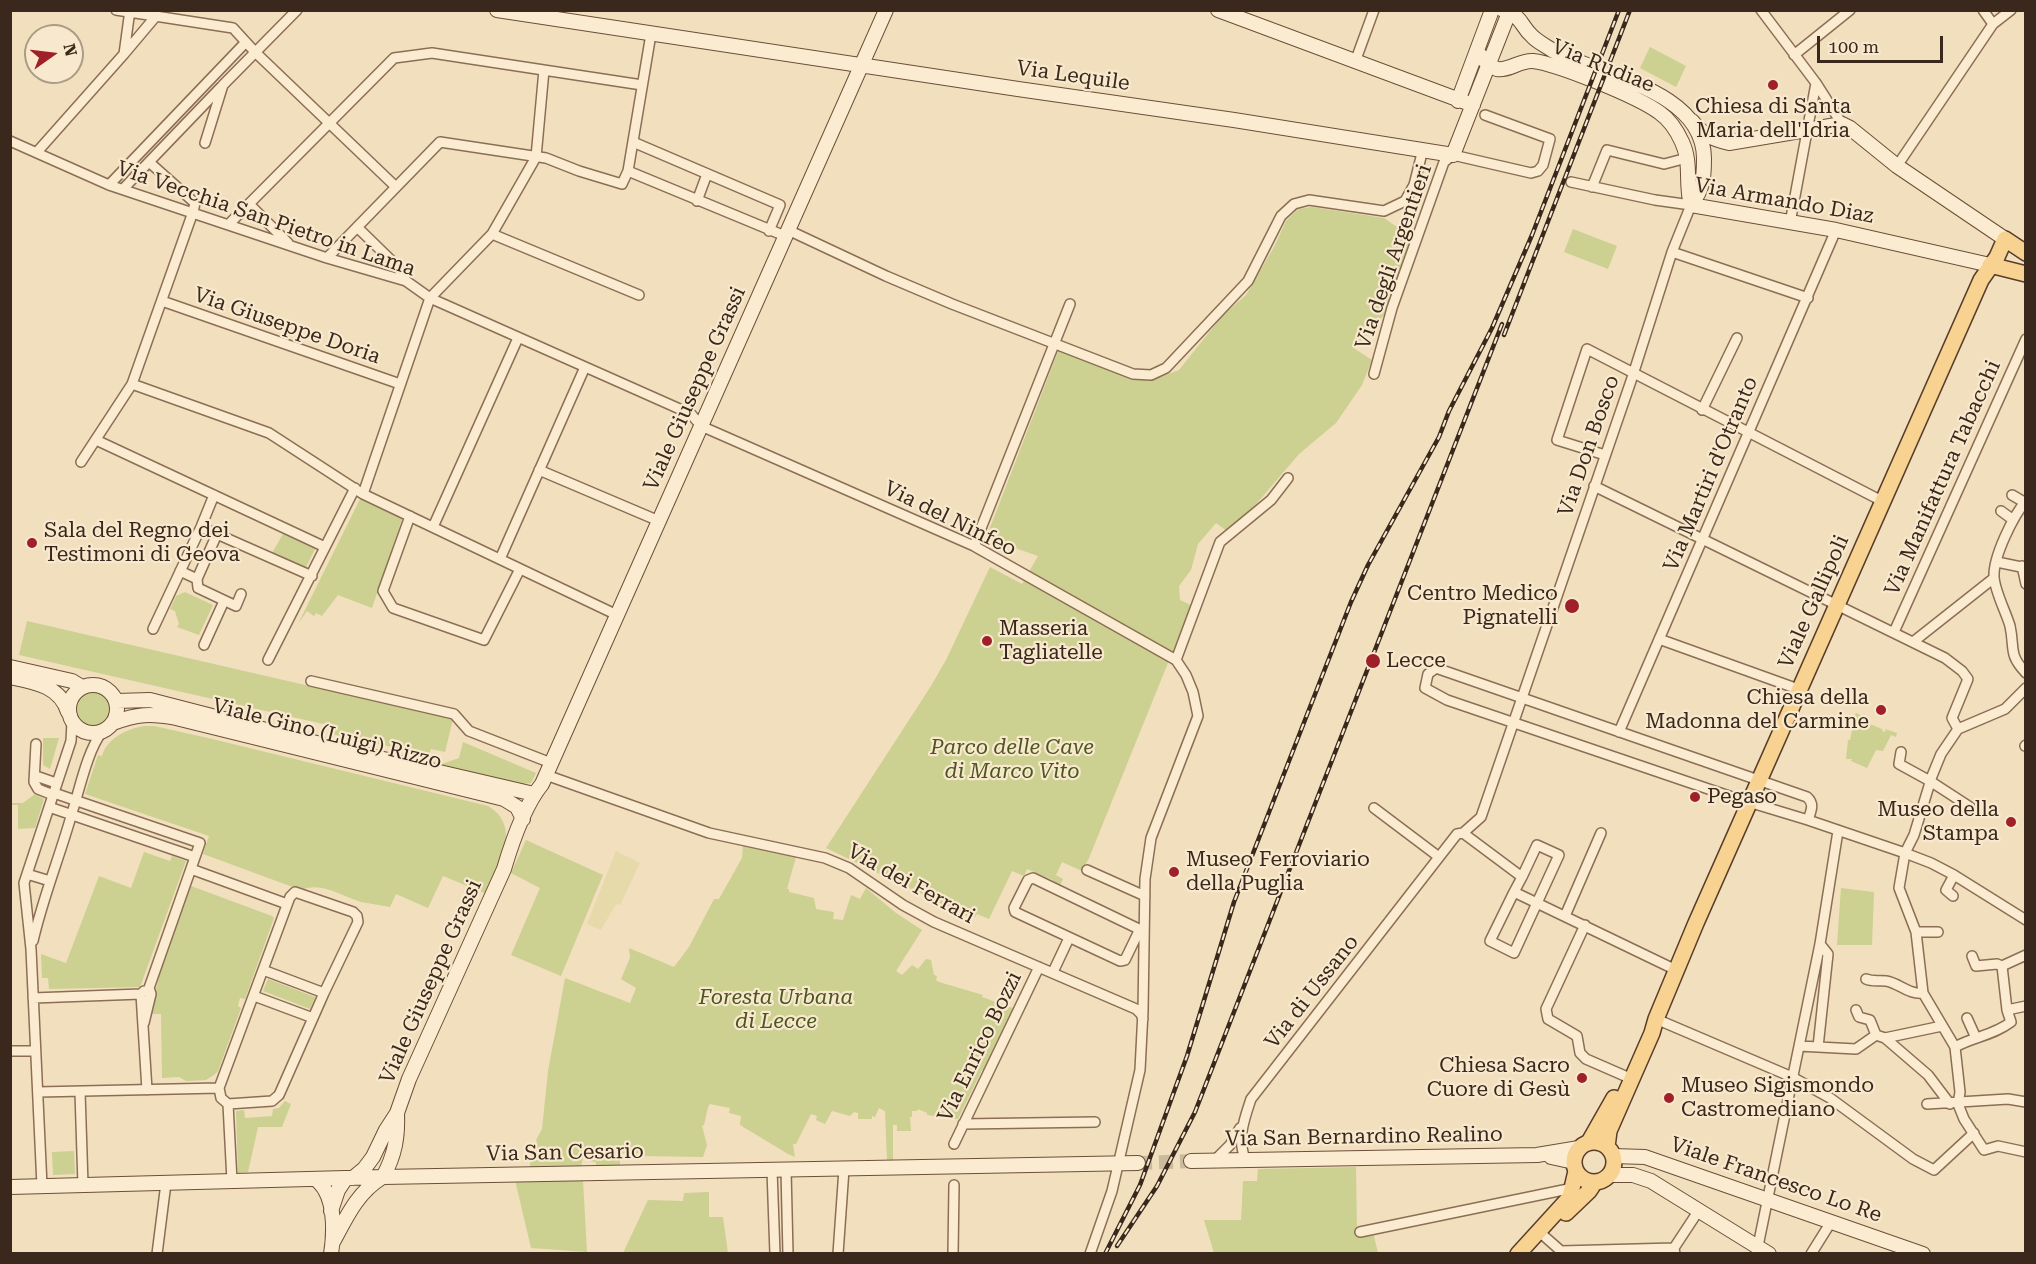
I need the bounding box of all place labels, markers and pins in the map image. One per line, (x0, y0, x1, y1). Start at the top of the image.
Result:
marker: Chiesa di Santa Maria dell'Idria (1766, 78, 1780, 92)
place label: Chiesa di Santa Maria dell'Idria (1695, 94, 1851, 144)
place label: Sala del Regno dei Testimoni di Geova (44, 518, 240, 568)
marker: Sala del Regno dei Testimoni di Geova (25, 536, 39, 550)
place label: Centro Medico Pignatelli (1407, 581, 1558, 631)
marker: Centro Medico Pignatelli (1563, 597, 1581, 615)
place label: Masseria Tagliatelle (999, 616, 1103, 666)
marker: Masseria Tagliatelle (980, 634, 994, 648)
place label: Lecce (1386, 648, 1446, 674)
marker: Lecce (1364, 652, 1382, 670)
place label: Chiesa della Madonna del Carmine (1645, 685, 1869, 735)
marker: Chiesa della Madonna del Carmine (1874, 703, 1888, 717)
place label: Pegaso (1707, 784, 1777, 810)
marker: Pegaso (1688, 790, 1702, 804)
place label: Museo della Stampa (1877, 797, 1999, 847)
marker: Museo della Stampa (2004, 815, 2018, 829)
place label: Museo Ferroviario della Puglia (1186, 847, 1370, 897)
marker: Museo Ferroviario della Puglia (1167, 865, 1181, 879)
place label: Chiesa Sacro Cuore di Gesù (1427, 1053, 1570, 1103)
marker: Chiesa Sacro Cuore di Gesù (1575, 1071, 1589, 1085)
place label: Museo Sigismondo Castromediano (1681, 1073, 1874, 1123)
marker: Museo Sigismondo Castromediano (1662, 1091, 1676, 1105)

